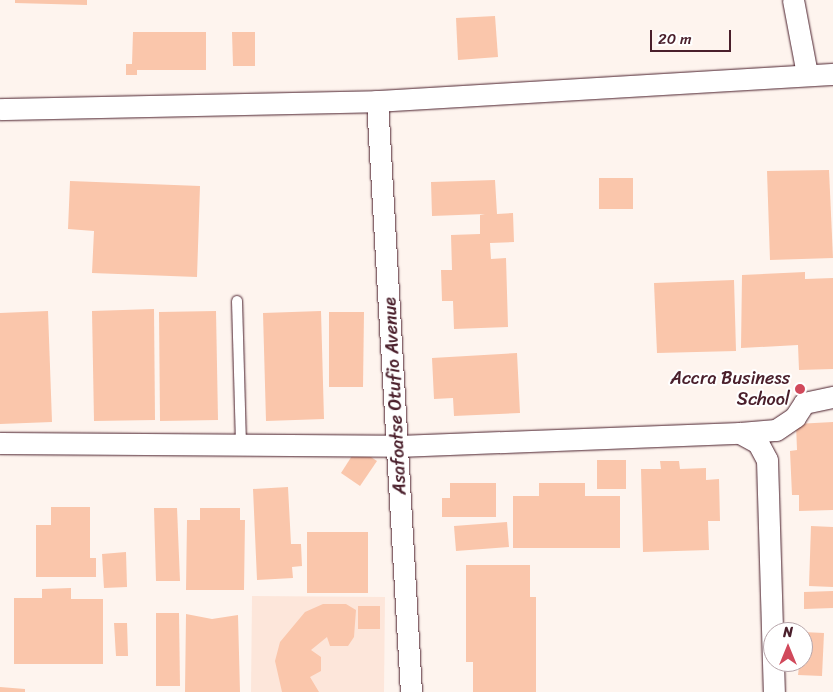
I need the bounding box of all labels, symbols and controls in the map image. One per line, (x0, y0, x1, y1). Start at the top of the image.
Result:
scale bar (653, 20, 734, 52)
text: 20 m (658, 26, 692, 52)
street label: Asafoatse Otufio Avenue (379, 296, 411, 496)
place label: Accra Business School (671, 368, 790, 410)
marker: Accra Business School (794, 383, 806, 395)
text: N (783, 620, 793, 645)
north arrow (763, 622, 813, 672)

